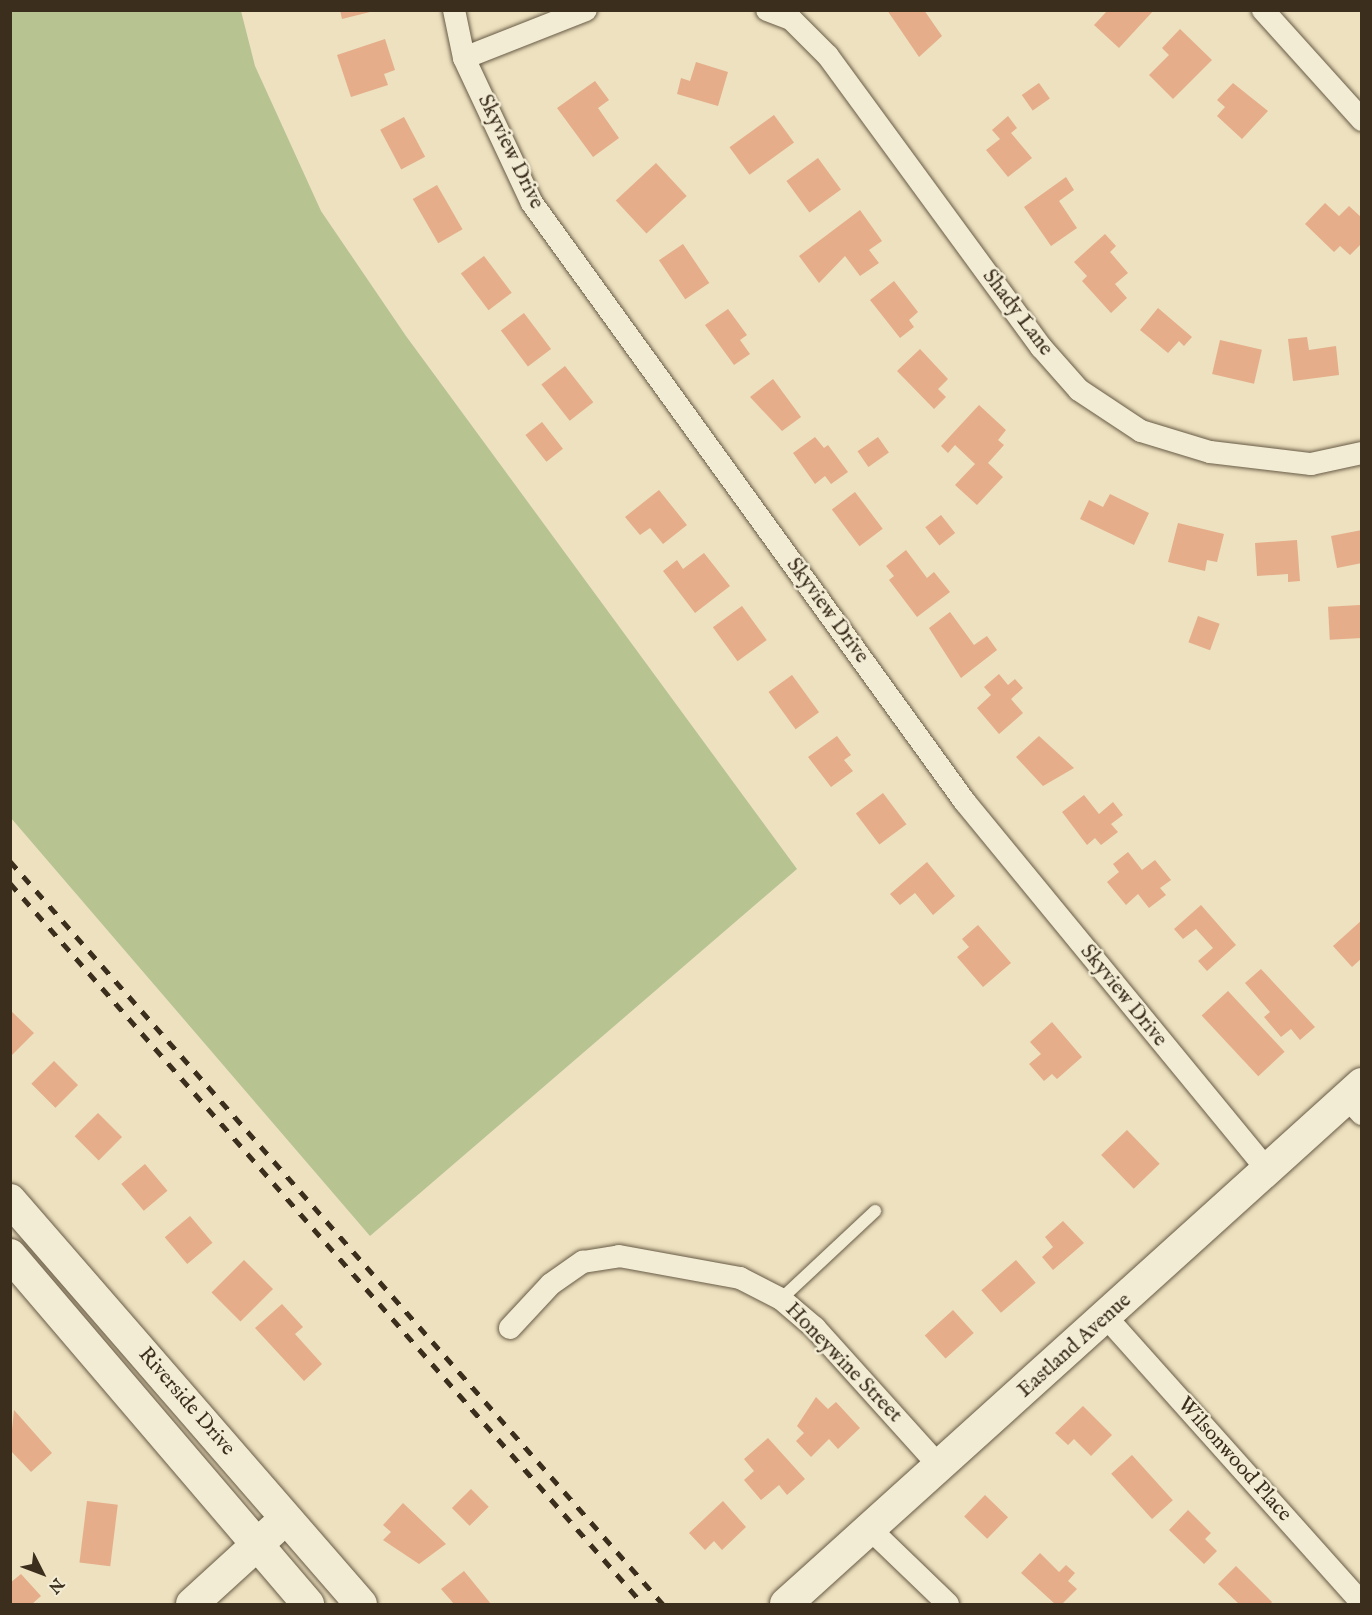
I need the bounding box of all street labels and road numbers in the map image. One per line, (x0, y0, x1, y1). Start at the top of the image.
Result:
street label: Skyview Drive (471, 91, 549, 213)
street label: Shady Lane (976, 265, 1058, 361)
street label: Skyview Drive (780, 553, 874, 669)
street label: Skyview Drive (1074, 940, 1172, 1052)
street label: Eastland Avenue (1013, 1288, 1137, 1404)
street label: Honeywine Street (779, 1298, 907, 1428)
street label: Riverside Drive (132, 1343, 240, 1461)
street label: Wilsonwood Place (1172, 1393, 1296, 1527)

